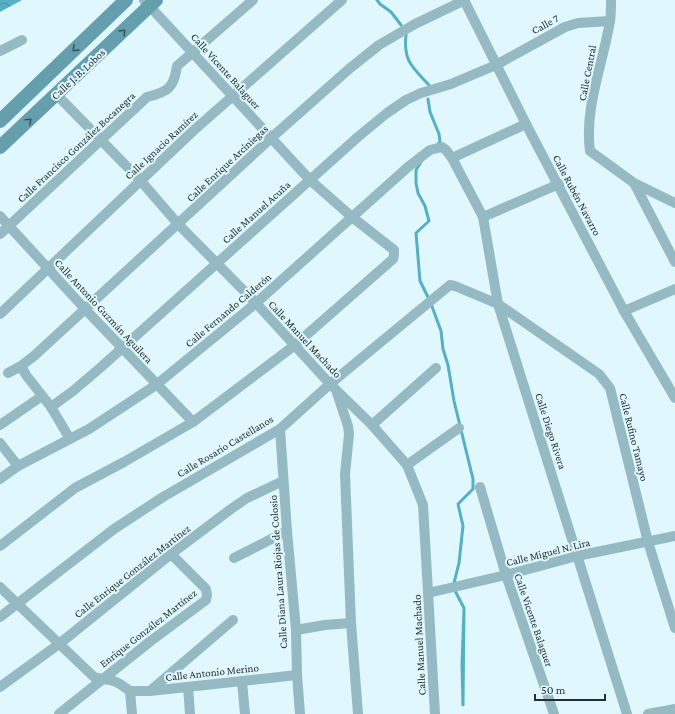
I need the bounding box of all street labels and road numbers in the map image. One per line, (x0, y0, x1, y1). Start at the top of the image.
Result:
street label: Calle 7 (529, 12, 561, 36)
street label: Calle Vicente Balaguer (188, 31, 263, 112)
street label: Calle Central (576, 44, 598, 102)
street label: Calle J. B. Lobos (49, 46, 108, 103)
street label: Calle Francisco González Bocanegra (15, 89, 138, 206)
street label: Calle Ignacio Ramírez (122, 108, 201, 182)
street label: Calle Enrique Arciniegas (184, 122, 271, 205)
street label: Calle Rubén Navarro (551, 153, 604, 238)
street label: Calle Manuel Acuña (219, 178, 293, 246)
street label: Calle Antonio Guzmán Aguilera (52, 257, 155, 366)
street label: Calle Fernando Calderón (183, 270, 273, 349)
street label: Calle Manuel Machado (266, 298, 344, 380)
street label: Calle Diego Rivera (532, 391, 569, 471)
street label: Calle Rufino Tamayo (616, 392, 651, 483)
street label: Calle Rosario Castellanos (175, 412, 275, 480)
street label: Calle Diana Laura Riojas de Colosio (267, 494, 290, 649)
street label: Calle Enrique González Martínez (72, 522, 193, 621)
street label: Calle Miguel N. Lira (505, 536, 591, 569)
street label: Calle Vicente Balaguer (511, 572, 556, 669)
street label: Enrique González Martínez (97, 586, 200, 670)
street label: Calle Manuel Machado (410, 594, 428, 696)
street label: Calle Antonio Merino (165, 661, 260, 683)

